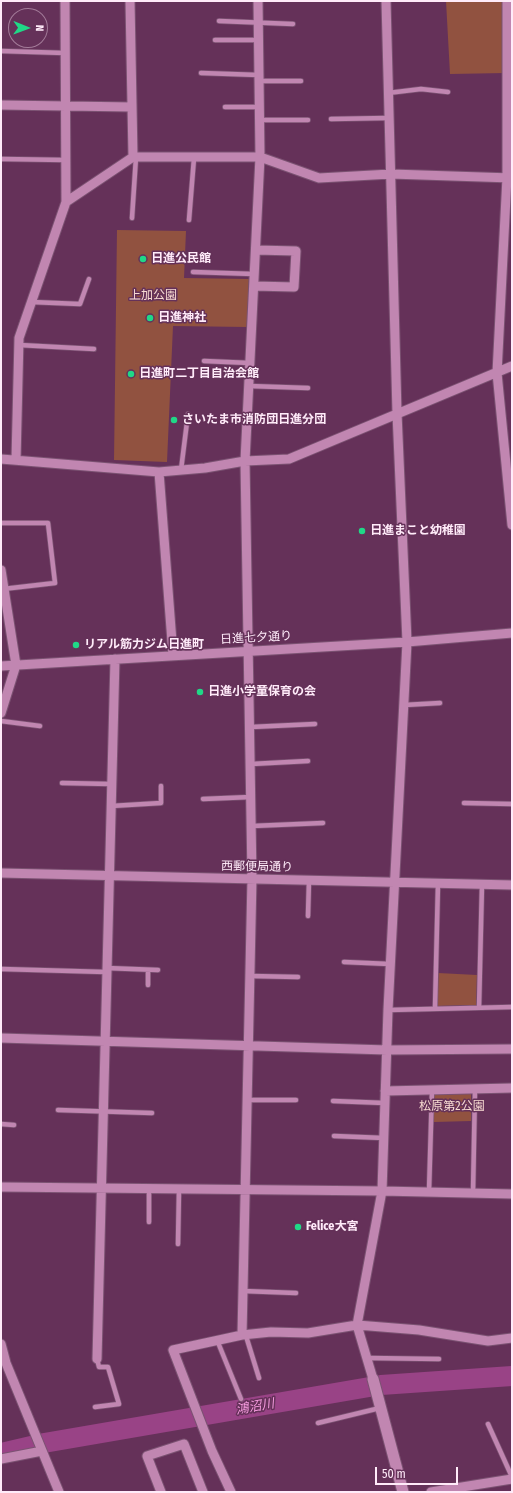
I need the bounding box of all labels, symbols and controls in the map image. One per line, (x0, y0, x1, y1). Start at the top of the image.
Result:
north arrow (8, 8, 48, 48)
text: N (33, 25, 46, 32)
place label: 日進公民館 (151, 252, 211, 266)
marker: 日進公民館 (138, 254, 148, 264)
park label: 上加公園 (129, 289, 177, 303)
place label: 日進神社 (158, 311, 206, 325)
marker: 日進神社 (145, 313, 155, 323)
place label: 日進町二丁目自治会館 (139, 367, 259, 381)
marker: 日進町二丁目自治会館 (126, 369, 136, 379)
place label: さいたま市消防団日進分団 (182, 413, 326, 427)
marker: さいたま市消防団日進分団 (169, 415, 179, 425)
place label: 日進まこと幼稚園 (370, 524, 466, 538)
marker: 日進まこと幼稚園 (357, 526, 367, 536)
street label: 日進七夕通り (220, 629, 292, 647)
place label: リアル筋力ジム日進町 (84, 638, 204, 652)
marker: リアル筋力ジム日進町 (71, 640, 81, 650)
place label: 日進小学童保育の会 (208, 685, 316, 699)
marker: 日進小学童保育の会 (195, 687, 205, 697)
street label: 西郵便局通り (221, 859, 293, 875)
park label: 松原第2公園 (419, 1100, 485, 1114)
place label: Felice大宮 (306, 1220, 358, 1234)
marker: Felice大宮 (293, 1222, 303, 1232)
water label: 鴻沼川 (234, 1396, 276, 1418)
scale bar (377, 1459, 460, 1485)
text: 50 m (382, 1467, 406, 1481)

